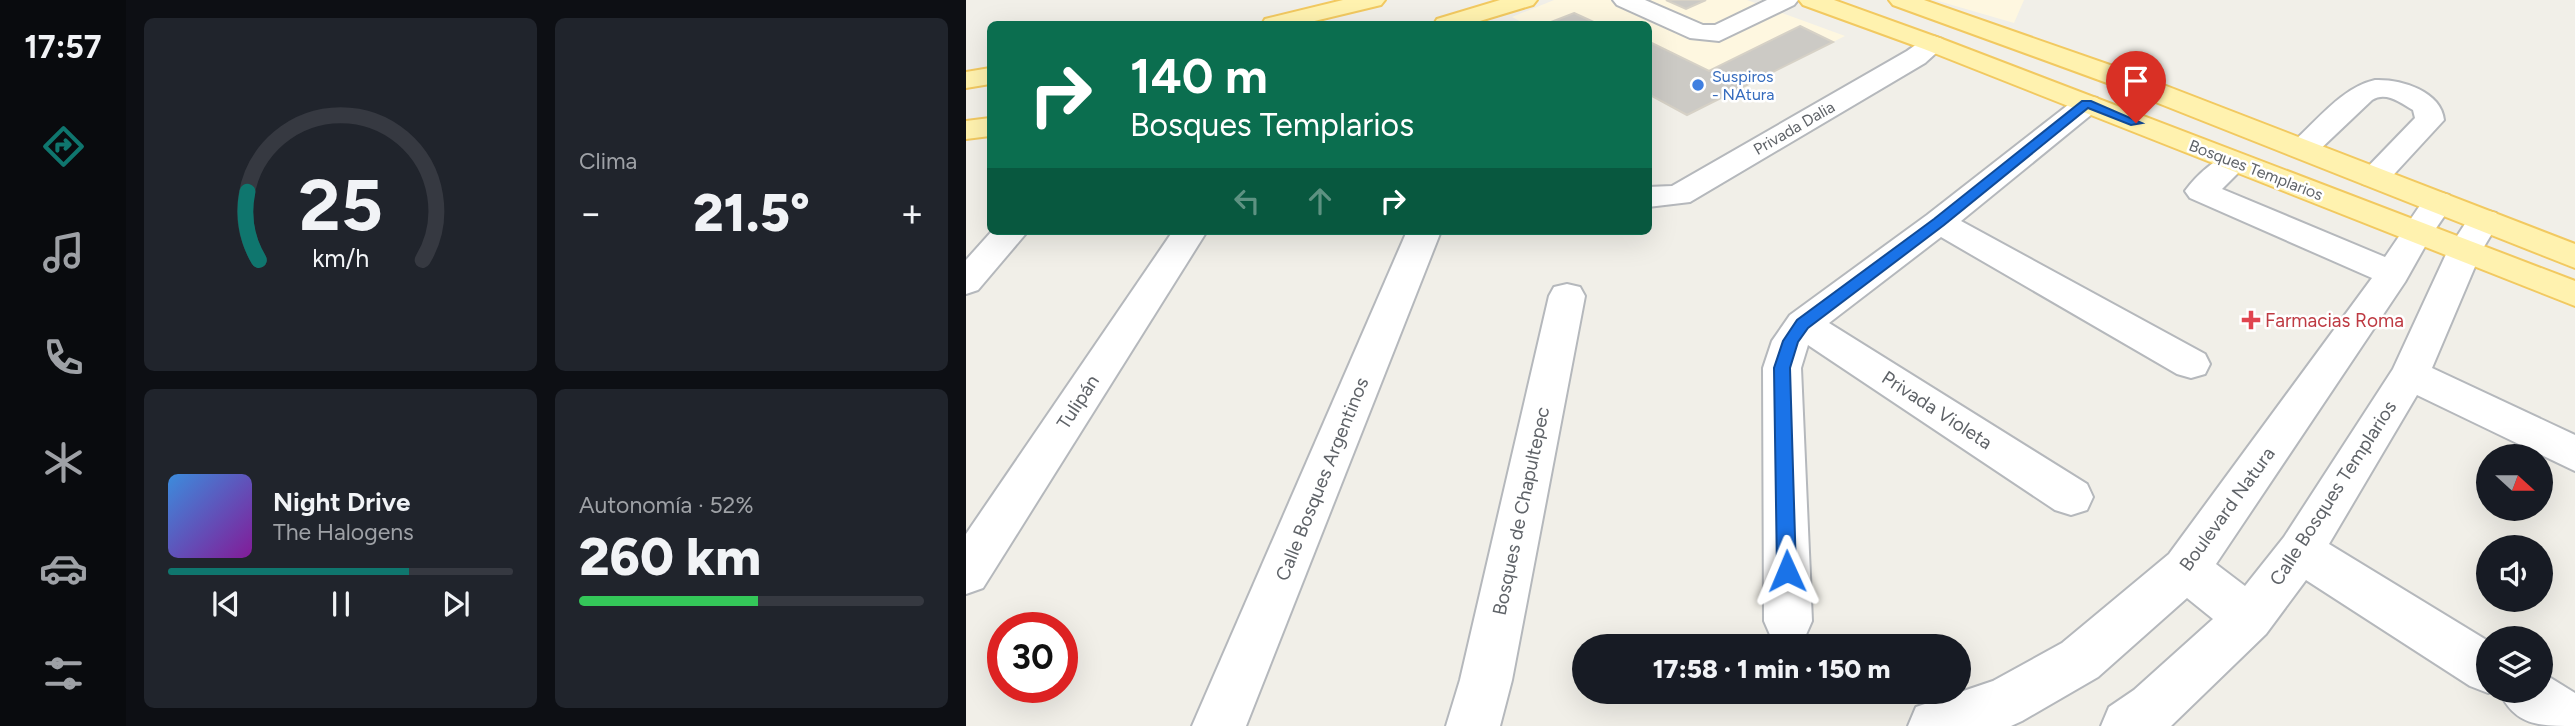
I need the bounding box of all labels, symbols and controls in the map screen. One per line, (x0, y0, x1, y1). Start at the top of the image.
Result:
text: 17:57 (24, 28, 102, 66)
text: 140 m (1130, 46, 1268, 105)
icon: right (1015, 49, 1106, 140)
pin (2106, 51, 2166, 123)
icon: arrive (2117, 62, 2155, 100)
place label: Suspiros - NAtura (1712, 67, 1774, 104)
marker: Suspiros - NAtura (1690, 77, 1706, 93)
street label: Privada Dalia (1750, 97, 1838, 159)
text: Bosques Templarios (1130, 106, 1414, 144)
icon: directions (39, 122, 88, 171)
street label: Bosques Templarios (2186, 136, 2326, 204)
text: Clima (579, 147, 637, 175)
text: 25 (298, 162, 383, 249)
text: 21.5° (693, 182, 810, 244)
icon: left (1228, 182, 1266, 220)
icon: ahead (1301, 182, 1339, 220)
icon: right (1374, 182, 1412, 220)
text: − (579, 190, 603, 236)
text: + (900, 190, 924, 236)
icon: music (39, 228, 88, 277)
text: km/h (312, 243, 369, 273)
place label: Farmacias Roma (2265, 309, 2404, 332)
marker: Farmacias Roma (2243, 312, 2259, 328)
icon: phone (39, 333, 88, 382)
street label: Privada Violeta (1878, 366, 1996, 454)
street label: Tulipán (1052, 370, 1104, 434)
street label: Calle Bosques Argentinos (1271, 374, 1373, 584)
street label: Calle Bosques Templarios (2265, 396, 2401, 590)
street label: Bosques de Chapultepec (1488, 405, 1554, 617)
icon: climate (39, 438, 88, 487)
street label: Boulevard Natura (2174, 443, 2280, 575)
north arrow (2476, 444, 2553, 522)
map controls (2476, 444, 2553, 703)
text: Night Drive (273, 486, 410, 518)
text: Autonomía · 52% (579, 491, 754, 519)
text: The Halogens (273, 518, 414, 546)
text: 260 km (579, 526, 761, 588)
position arrow (1750, 534, 1824, 608)
button: sound (2476, 535, 2553, 612)
icon: car (39, 544, 88, 593)
icon: previous (207, 585, 245, 623)
icon: pause (322, 585, 360, 623)
icon: next (437, 585, 475, 623)
speed limit sign: 30 (987, 612, 1078, 703)
button: layers (2476, 626, 2553, 703)
icon: filters (39, 649, 88, 698)
text: 17:58 · 1 min · 150 m (1653, 653, 1890, 685)

